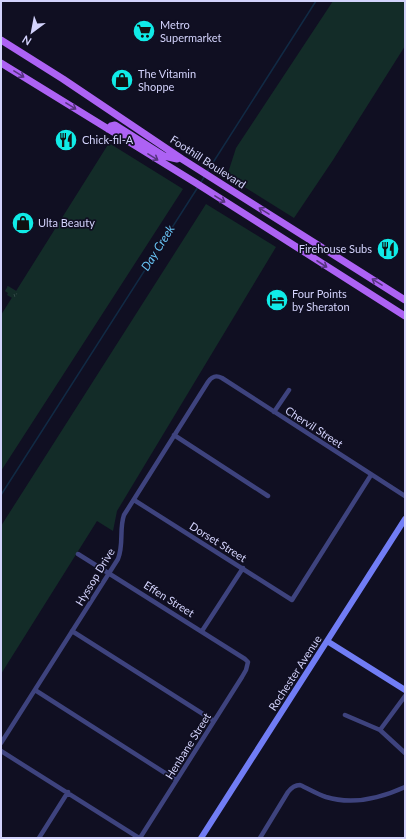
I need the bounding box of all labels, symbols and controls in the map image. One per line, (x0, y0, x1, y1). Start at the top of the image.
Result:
north arrow (12, 12, 52, 52)
supermarket icon: Metro Supermarket (131, 18, 157, 44)
place label: Metro Supermarket (160, 18, 222, 44)
text: N (19, 33, 33, 49)
shop icon: The Vitamin Shoppe (109, 67, 135, 93)
place label: The Vitamin Shoppe (138, 67, 196, 93)
one-way arrow (14, 70, 25, 79)
one-way arrow (65, 103, 77, 111)
restaurant icon: Chick-fil-A (53, 127, 79, 153)
street label: Foothill Boulevard (168, 132, 249, 191)
place label: Chick-fil-A (82, 133, 134, 146)
one-way arrow (147, 153, 158, 161)
one-way arrow (215, 195, 226, 203)
one-way arrow (258, 206, 270, 214)
shop icon: Ulta Beauty (10, 210, 36, 236)
place label: Ulta Beauty (38, 216, 95, 229)
water label: Day Creek (138, 222, 178, 273)
restaurant icon: Firehouse Subs (375, 236, 401, 262)
place label: Firehouse Subs (299, 242, 372, 255)
one-way arrow (317, 259, 328, 268)
one-way arrow (371, 278, 383, 286)
hotel icon: Four Points by Sheraton (264, 287, 290, 313)
place label: Four Points by Sheraton (292, 287, 350, 313)
street label: Chervil Street (283, 403, 346, 450)
street label: Dorset Street (187, 519, 249, 564)
street label: Hyssop Drive (72, 545, 117, 608)
street label: Effen Street (142, 578, 197, 619)
street label: Rochester Avenue (265, 633, 324, 713)
street label: Henbane Street (162, 710, 213, 781)

